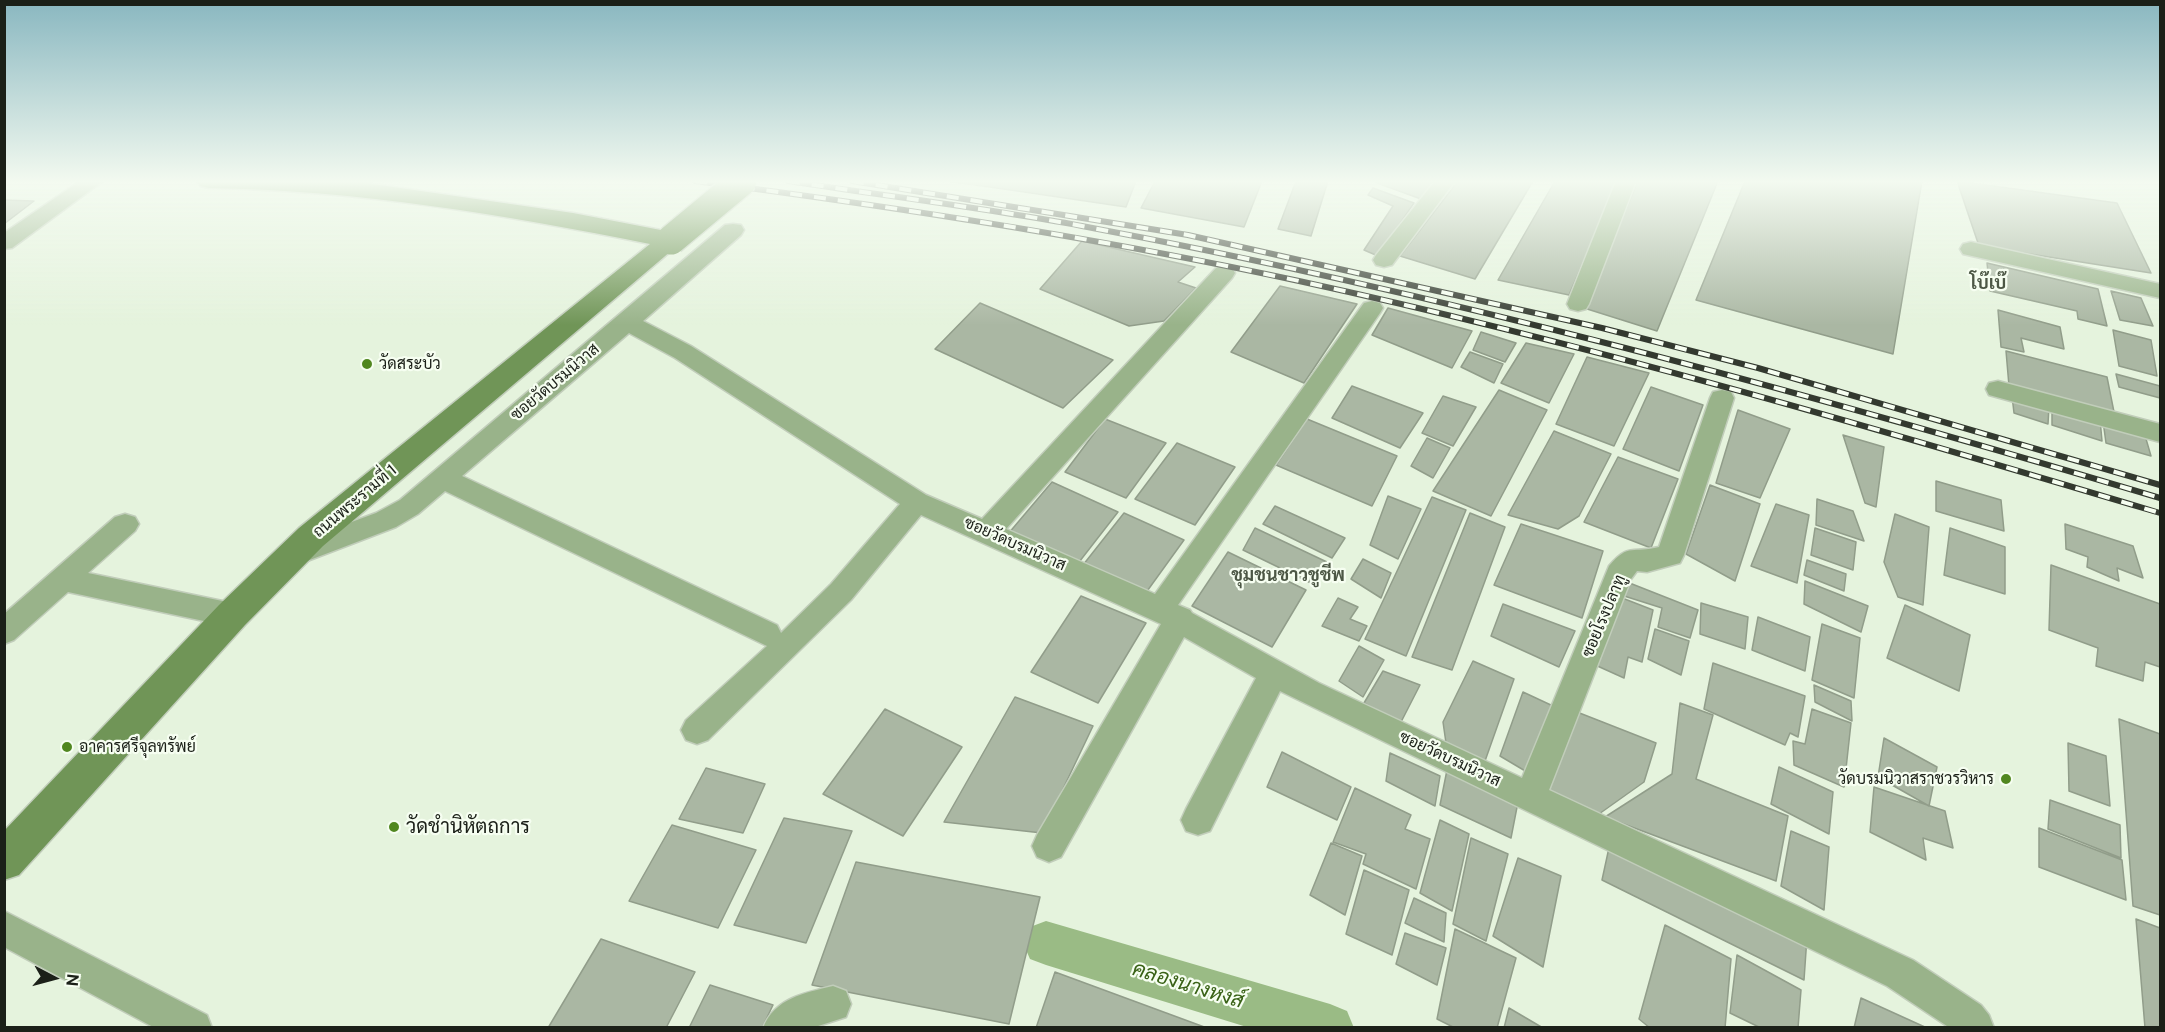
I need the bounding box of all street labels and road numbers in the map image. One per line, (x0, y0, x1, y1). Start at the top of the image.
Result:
street label: ซอยวัดบรมนิวาส (507, 339, 603, 425)
street label: ถนนพระรามที่ 1 (309, 460, 401, 542)
street label: ซอยวัดบรมนิวาส (961, 513, 1069, 575)
street label: ซอยโรงปลาทู (1578, 572, 1630, 660)
street label: ซอยวัดบรมนิวาส (1396, 727, 1504, 791)

